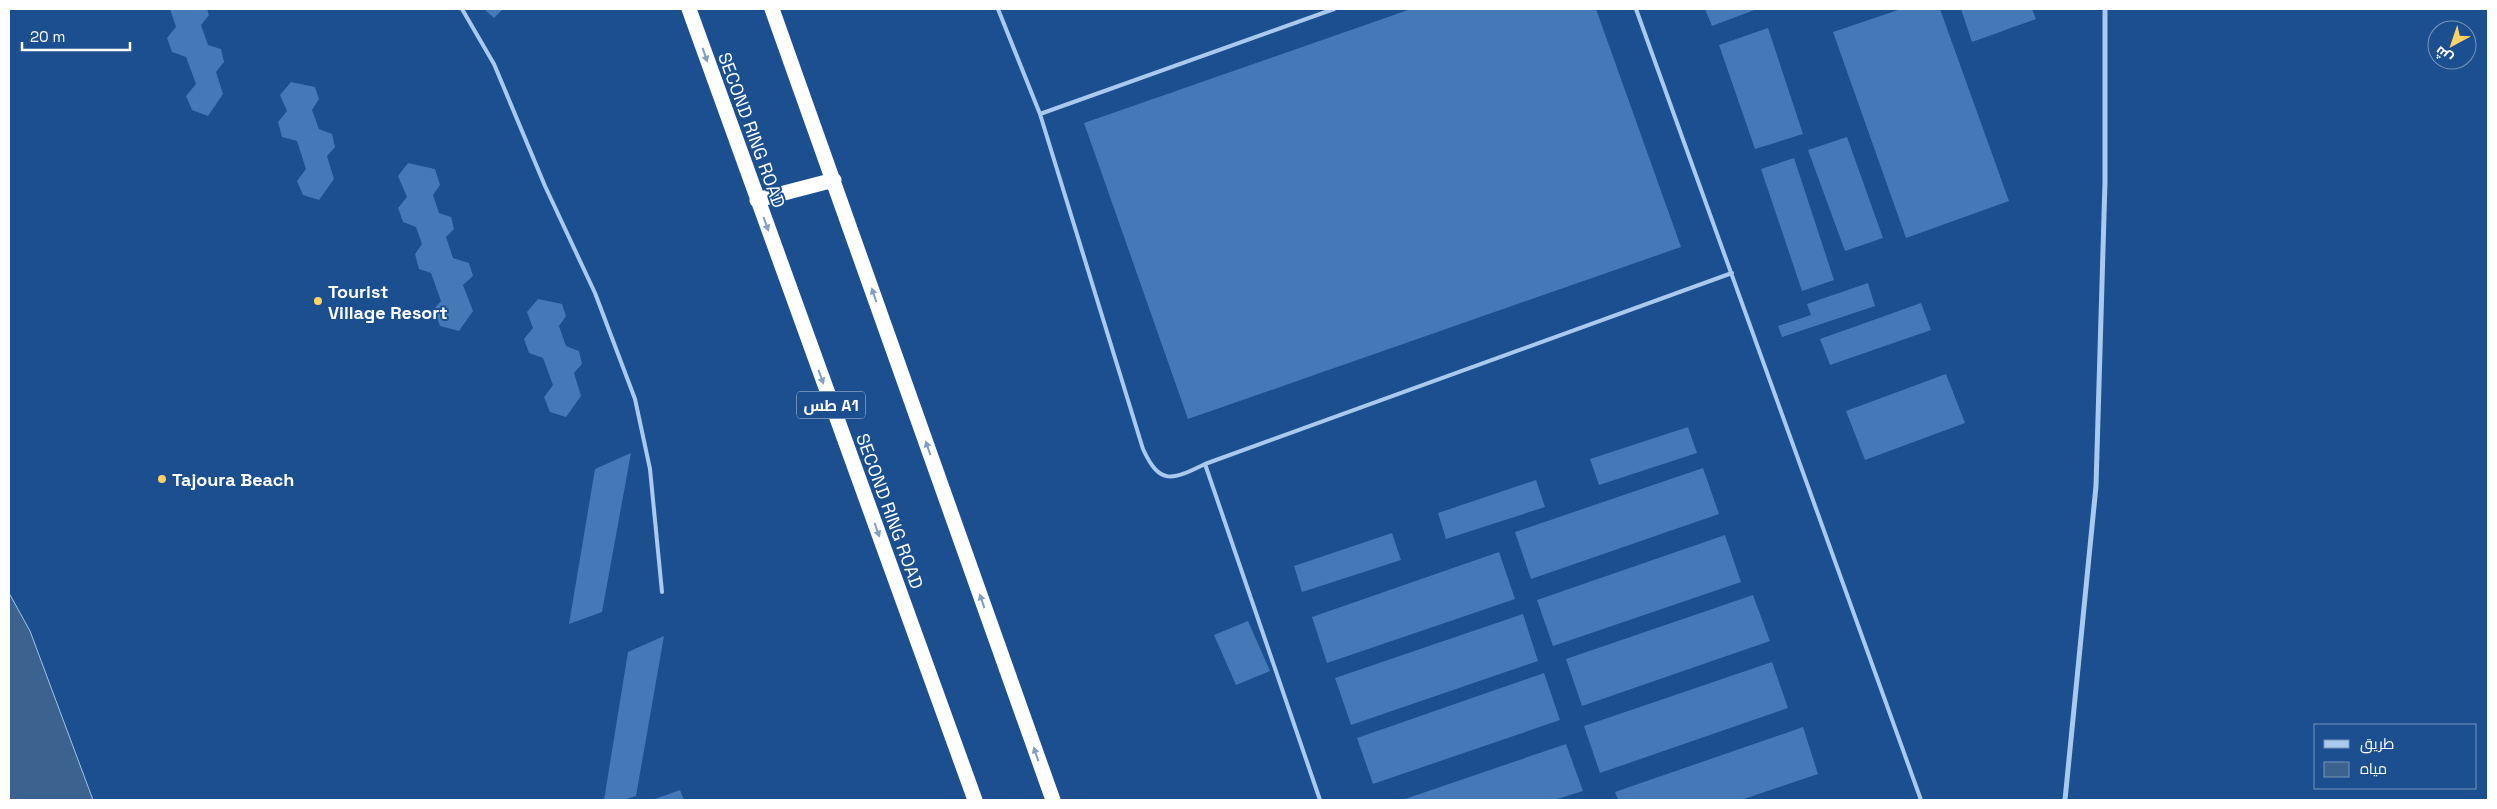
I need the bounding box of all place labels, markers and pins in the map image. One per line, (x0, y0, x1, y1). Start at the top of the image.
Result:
place label: Tourist Village Resort (328, 280, 448, 324)
marker: Tourist Village Resort (312, 295, 324, 307)
place label: Tajoura Beach (172, 468, 294, 491)
marker: Tajoura Beach (156, 473, 168, 485)

